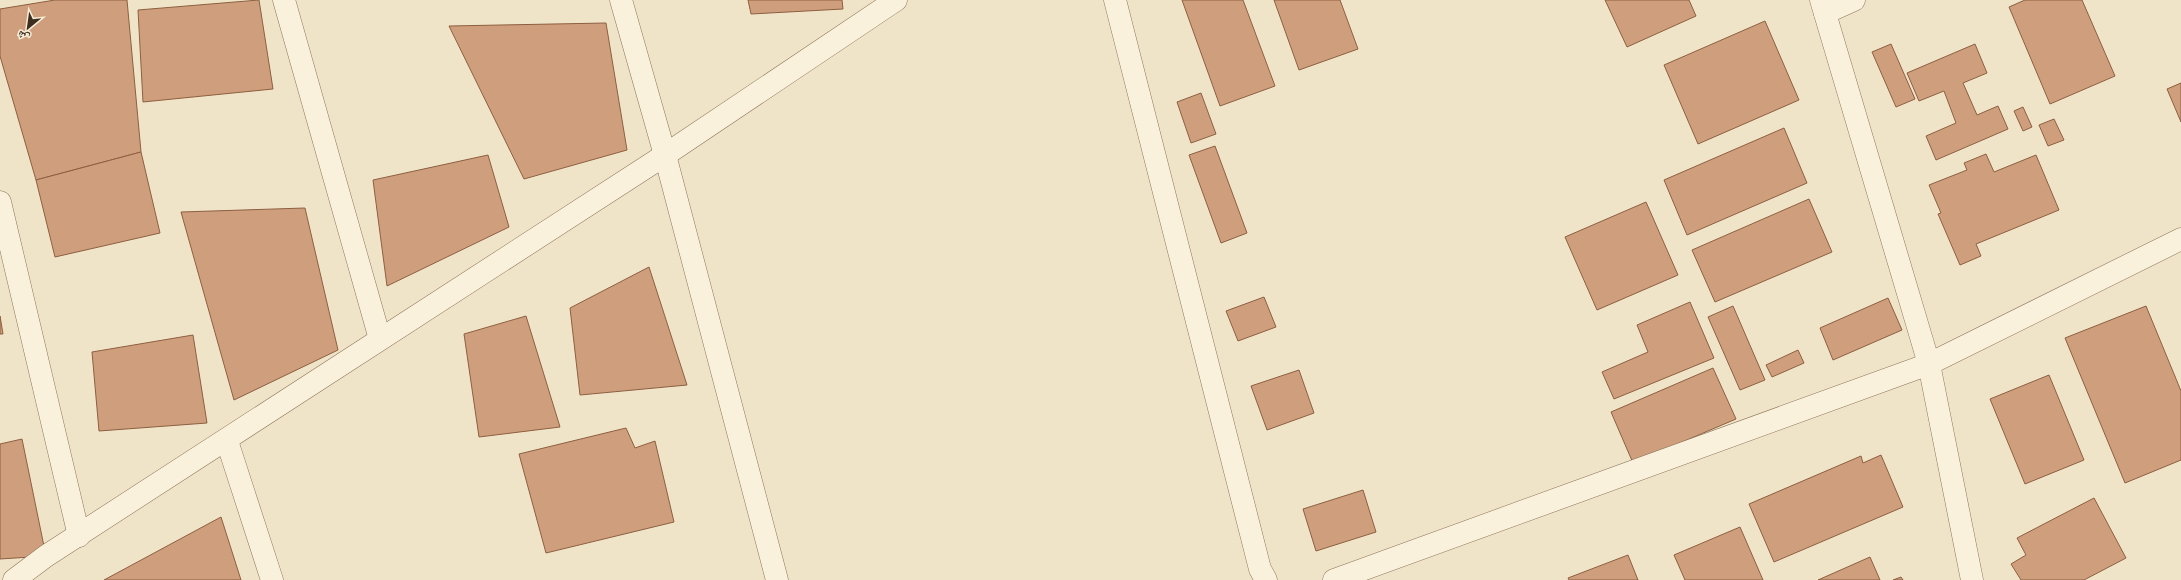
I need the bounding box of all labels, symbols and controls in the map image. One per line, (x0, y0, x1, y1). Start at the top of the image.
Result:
north arrow (8, 8, 48, 48)
text: ش (13, 27, 32, 47)

